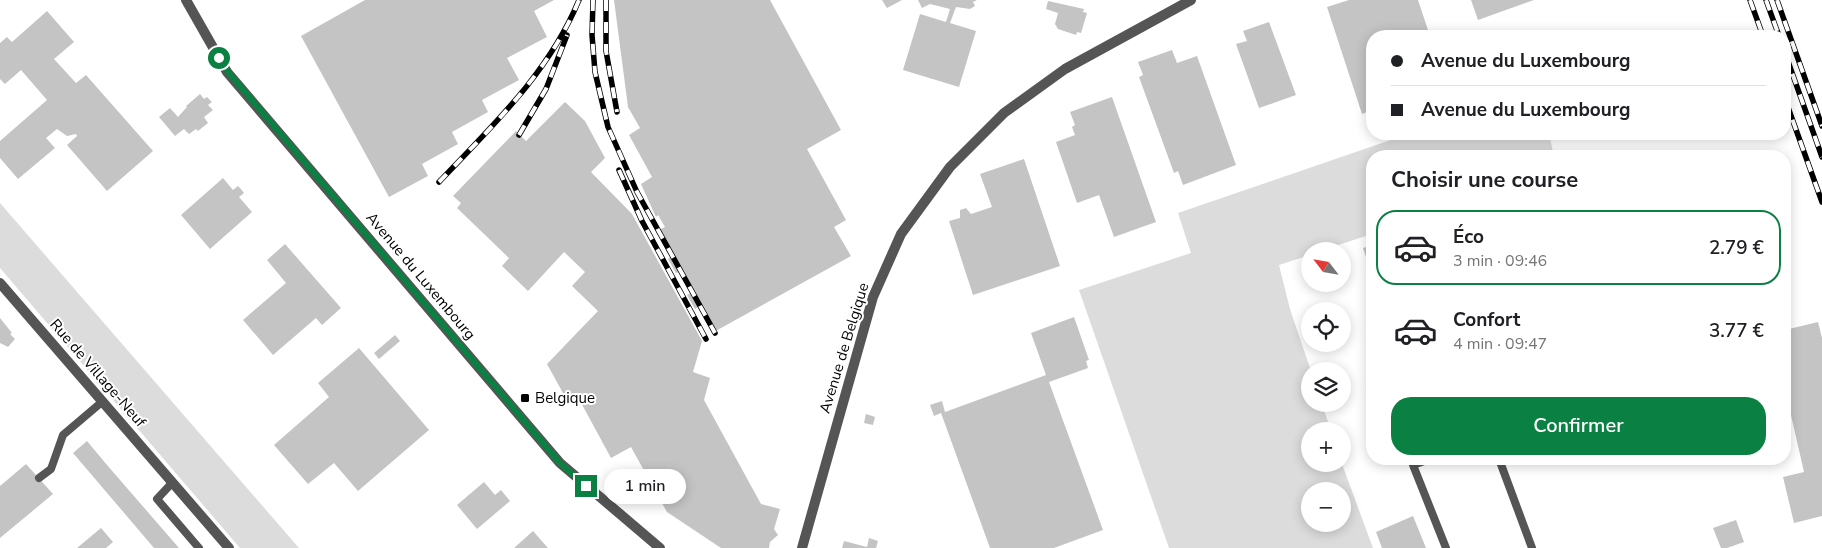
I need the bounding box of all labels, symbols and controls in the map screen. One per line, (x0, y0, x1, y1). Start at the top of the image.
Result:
route start (208, 47, 230, 69)
text: Avenue du Luxembourg (1421, 48, 1631, 74)
text: Avenue du Luxembourg (1421, 97, 1631, 123)
text: Choisir une course (1391, 165, 1578, 195)
street label: Avenue du Luxembourg (362, 208, 480, 344)
text: Éco (1453, 224, 1484, 250)
icon: car (1393, 225, 1438, 270)
text: 2.79 € (1709, 235, 1764, 261)
north arrow (1301, 242, 1351, 292)
map controls (1301, 242, 1351, 532)
text: 3 min · 09:46 (1453, 250, 1547, 272)
street label: Avenue de Belgique (815, 280, 873, 416)
button: locate (1301, 302, 1351, 352)
text: Confort (1453, 307, 1520, 333)
icon: car (1393, 308, 1438, 353)
street label: Rue de Village-Neuf (45, 315, 151, 432)
text: 3.77 € (1709, 318, 1764, 344)
text: 4 min · 09:47 (1453, 333, 1547, 355)
button: layers (1301, 362, 1351, 412)
place label: Belgique (535, 388, 595, 408)
marker: Belgique (519, 392, 531, 404)
button: Confirmer (1391, 397, 1766, 455)
button: + (1301, 422, 1351, 472)
callout: 1 min (604, 468, 686, 504)
route end (575, 475, 597, 497)
text: 1 min (625, 475, 665, 497)
button: − (1301, 482, 1351, 532)

